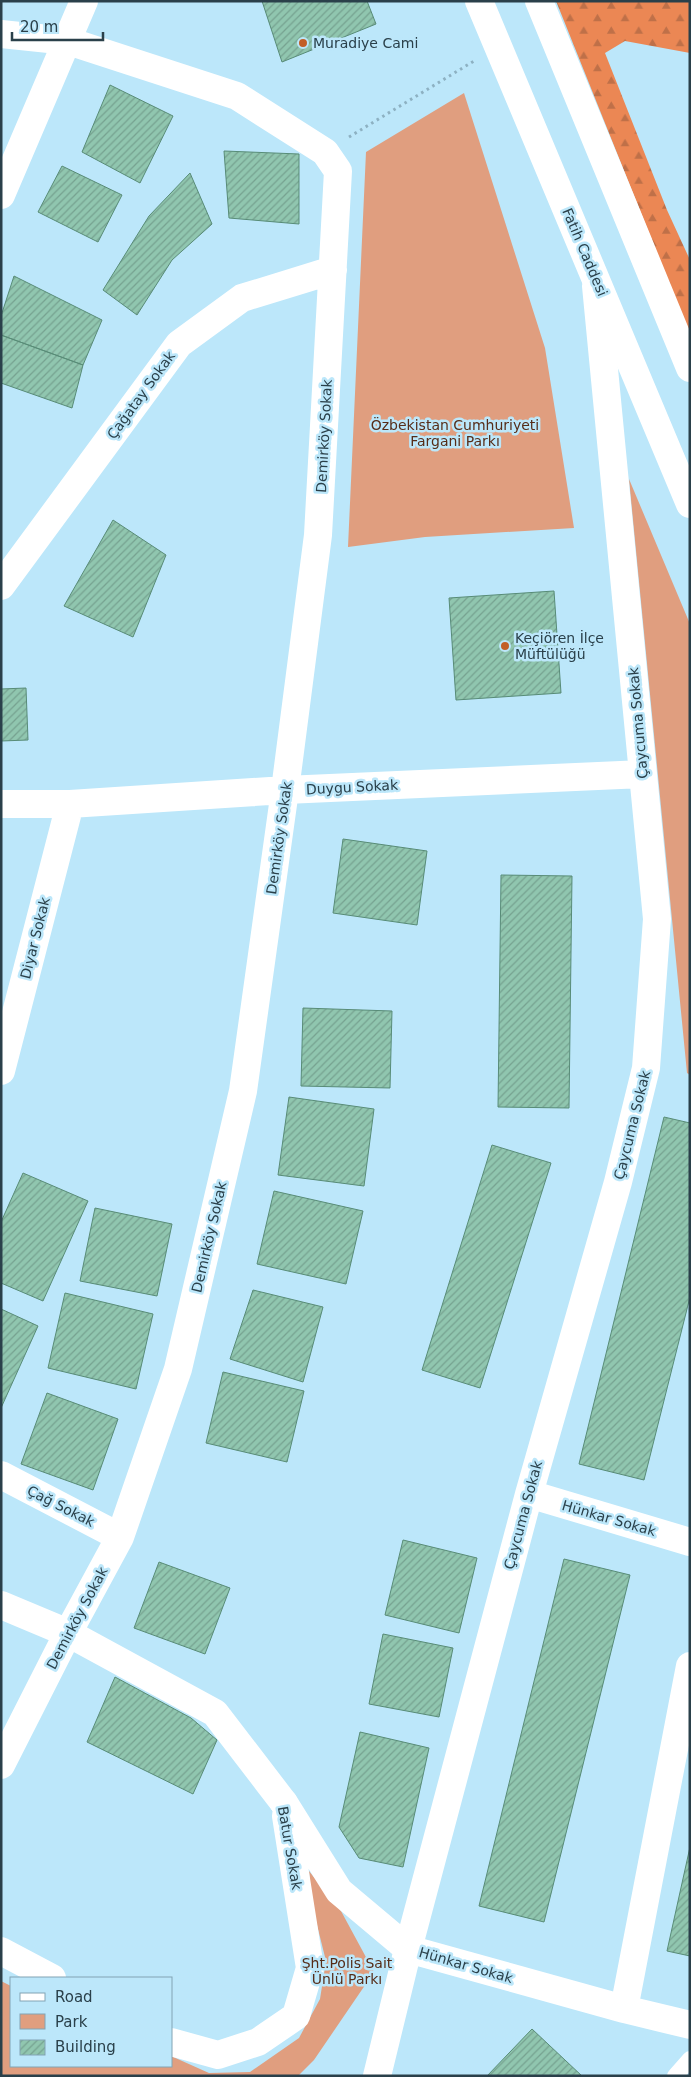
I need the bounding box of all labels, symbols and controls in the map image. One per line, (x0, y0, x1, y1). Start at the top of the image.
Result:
scale bar (12, 10, 104, 42)
text: 20 m (20, 18, 58, 36)
place label: Muradiye Cami (313, 35, 418, 51)
marker: Muradiye Cami (297, 37, 309, 49)
street label: Fatih Caddesi (559, 206, 611, 298)
street label: Çağatay Sokak (104, 347, 179, 442)
street label: Demirköy Sokak (313, 378, 335, 493)
park label: Özbekistan Cumhuriyeti Fargani Parkı (371, 416, 539, 449)
place label: Keçiören İlçe Müftülüğü (515, 629, 604, 662)
marker: Keçiören İlçe Müftülüğü (499, 640, 511, 652)
street label: Çaycuma Sokak (625, 666, 651, 779)
street label: Duygu Sokak (306, 777, 399, 797)
street label: Demirköy Sokak (263, 780, 295, 895)
street label: Diyar Sokak (17, 895, 53, 981)
street label: Çaycuma Sokak (611, 1068, 654, 1181)
street label: Demirköy Sokak (188, 1179, 230, 1294)
street label: Çaycuma Sokak (501, 1458, 545, 1571)
street label: Çağ Sokak (25, 1482, 98, 1530)
street label: Hünkar Sokak (560, 1497, 659, 1539)
street label: Demirköy Sokak (43, 1563, 111, 1672)
street label: Batur Sokak (275, 1805, 305, 1892)
street label: Hünkar Sokak (417, 1944, 516, 1986)
park label: Şht.Polis Sait Ünlü Parkı (302, 1955, 393, 1987)
legend (10, 1977, 172, 2067)
text: Road (55, 1988, 93, 2006)
text: Park (55, 2013, 88, 2031)
text: Building (55, 2038, 116, 2056)

